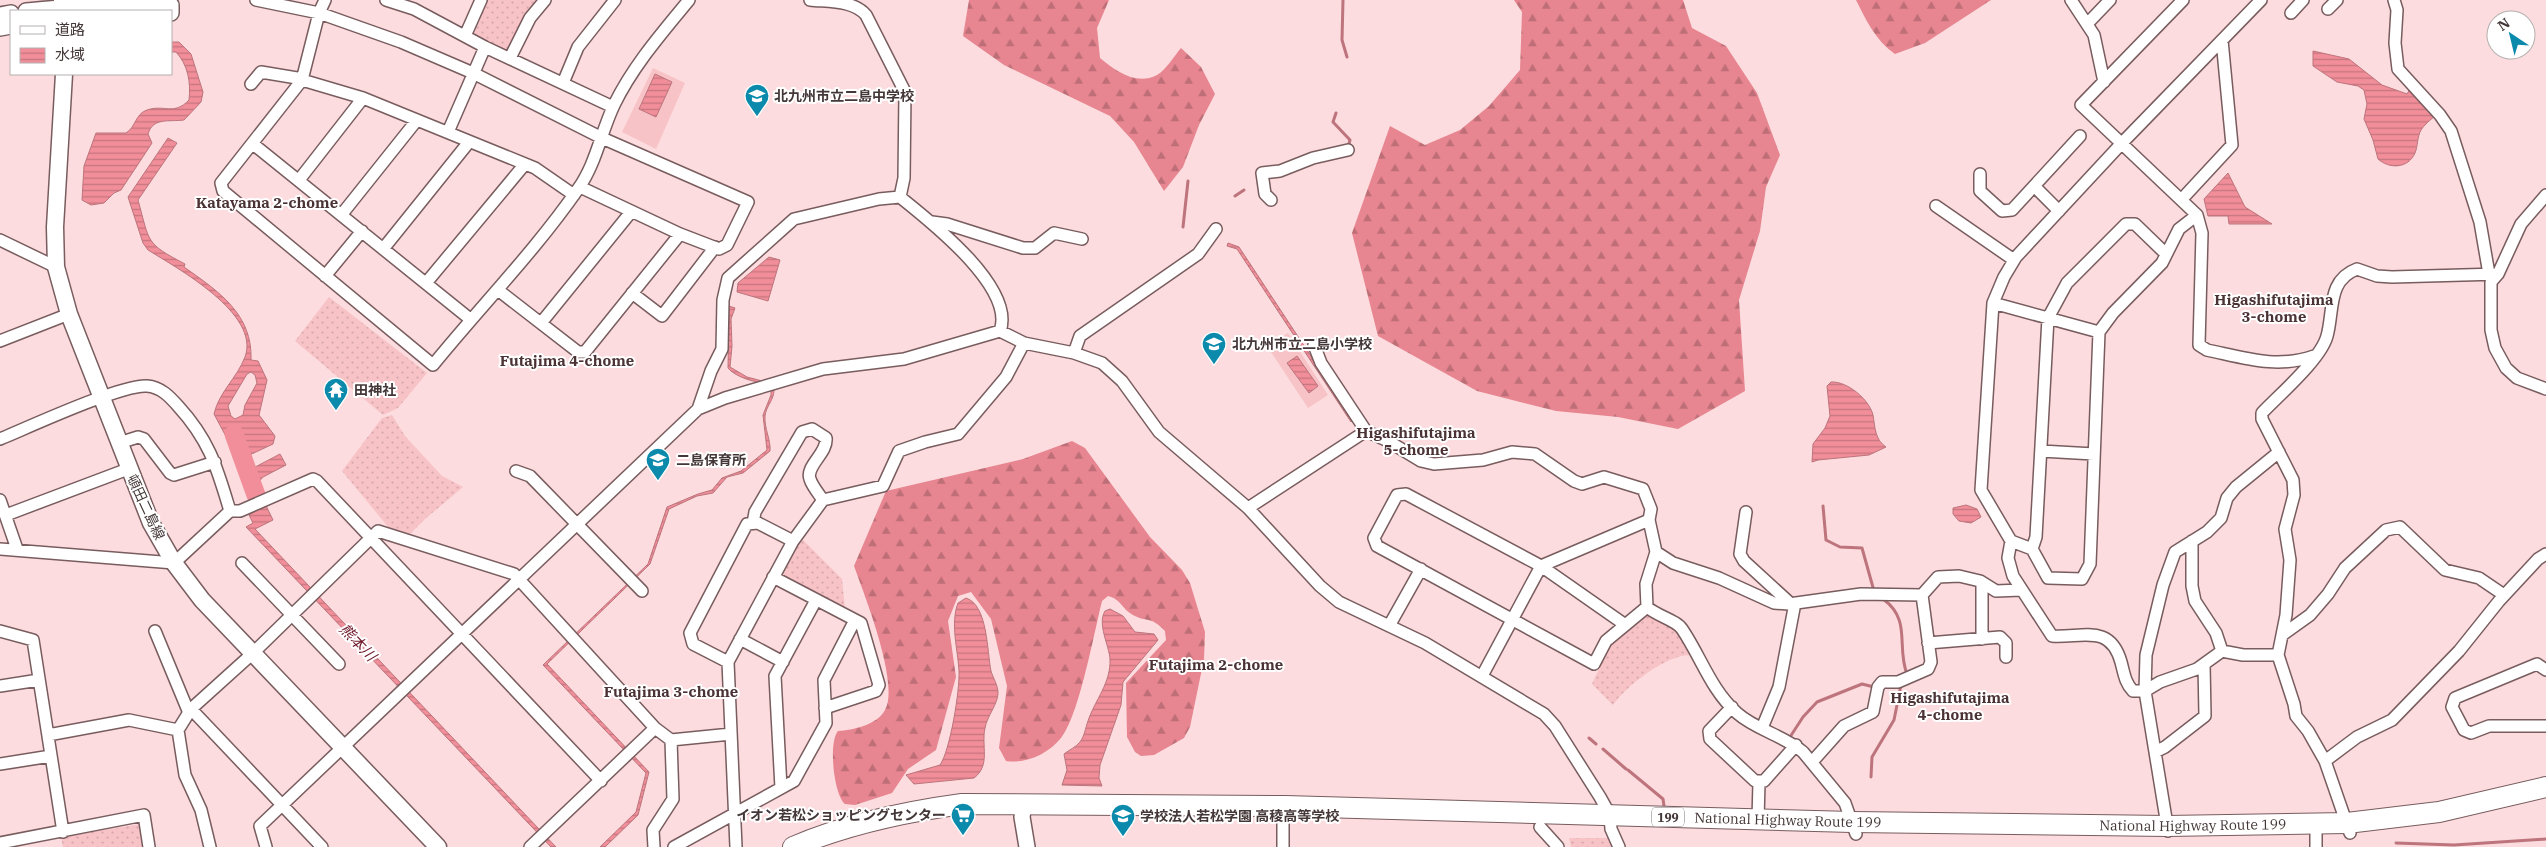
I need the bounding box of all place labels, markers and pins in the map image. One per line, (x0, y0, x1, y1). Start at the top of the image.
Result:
school or university icon: 北九州市立二島中学校 (744, 83, 770, 117)
place label: 北九州市立二島中学校 (774, 87, 914, 105)
school or university icon: 北九州市立二島小学校 (1201, 331, 1227, 365)
place label: 北九州市立二島小学校 (1232, 335, 1372, 353)
temple icon: 田神社 (323, 377, 349, 411)
place label: 田神社 (354, 381, 396, 399)
school or university icon: 二島保育所 (645, 447, 671, 481)
place label: 二島保育所 (676, 451, 746, 469)
supermarket icon: イオン若松ショッピングセンター (950, 802, 976, 836)
school or university icon: 学校法人若松学園 高稜高等学校 (1110, 803, 1136, 837)
place label: イオン若松ショッピングセンター (736, 806, 946, 824)
place label: 学校法人若松学園 高稜高等学校 (1140, 807, 1339, 825)

